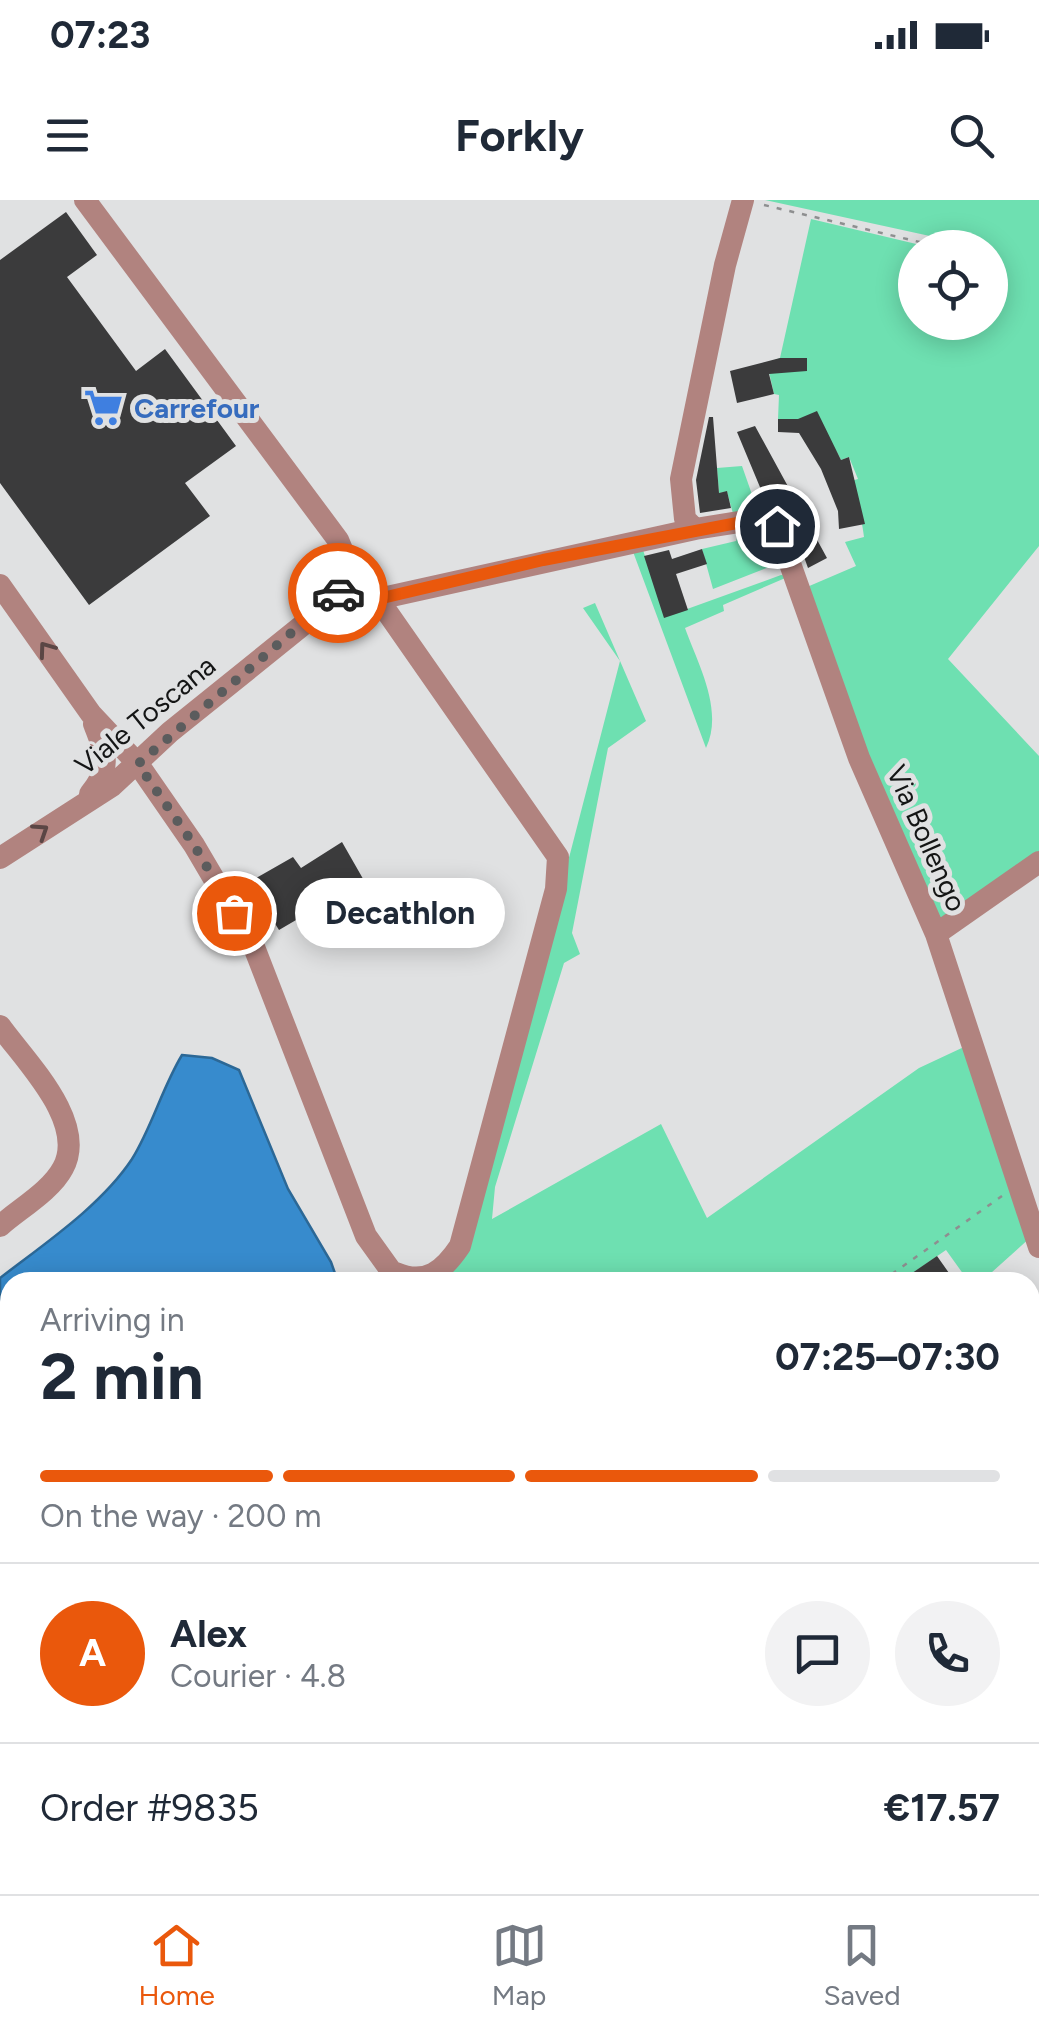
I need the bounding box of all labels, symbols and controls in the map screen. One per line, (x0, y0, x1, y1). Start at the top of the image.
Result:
text: 07:23 (50, 12, 150, 58)
icon: menu (40, 108, 95, 163)
text: Forkly (455, 108, 584, 162)
icon: search (944, 108, 999, 163)
map controls (898, 230, 1008, 340)
button: locate (898, 230, 1008, 340)
supermarket icon: Carrefour (83, 387, 125, 429)
place label: Carrefour (134, 391, 260, 425)
pin (735, 484, 820, 569)
icon: home (750, 499, 805, 554)
courier (288, 543, 388, 643)
icon: car (311, 566, 366, 621)
one-way arrow (40, 642, 58, 660)
street label: Viale Toscana (68, 648, 222, 782)
street label: Via Bollengo (880, 760, 974, 916)
one-way arrow (29, 825, 48, 843)
pin (192, 871, 277, 956)
callout: Decathlon (294, 878, 504, 948)
icon: bag (207, 886, 262, 941)
text: Decathlon (325, 894, 475, 932)
text: Arriving in (40, 1301, 185, 1339)
text: 07:25–07:30 (775, 1334, 1000, 1380)
text: 2 min (40, 1337, 204, 1415)
text: On the way · 200 m (40, 1497, 322, 1535)
button: chat (765, 1601, 870, 1706)
button: phone (895, 1601, 1000, 1706)
text: Alex (170, 1611, 247, 1657)
text: A (79, 1630, 106, 1676)
text: Courier · 4.8 (170, 1657, 346, 1695)
text: Order #9835 (40, 1785, 259, 1831)
text: €17.57 (884, 1785, 1000, 1831)
tab: Home (138, 1918, 215, 2012)
tab: Map (492, 1918, 547, 2012)
tab: Saved (823, 1918, 901, 2012)

